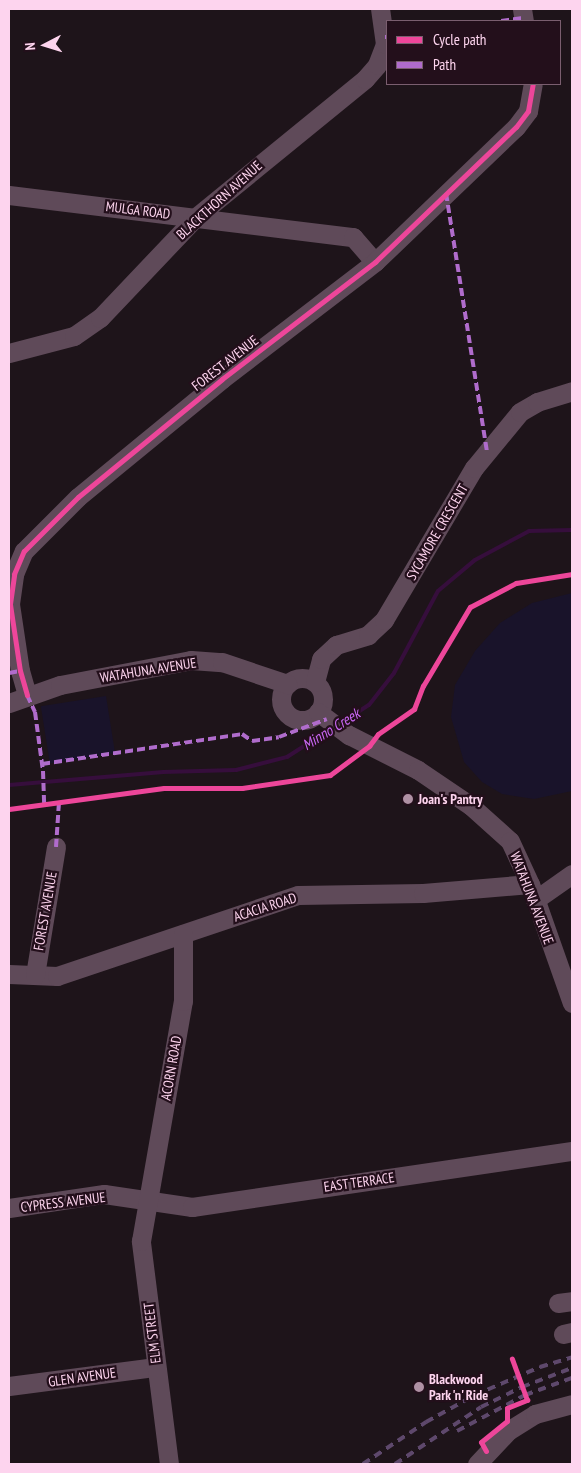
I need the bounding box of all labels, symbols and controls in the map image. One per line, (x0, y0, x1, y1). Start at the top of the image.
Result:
north arrow (20, 20, 70, 70)
legend (386, 20, 561, 85)
text: Cycle path (433, 30, 486, 49)
text: N (21, 42, 39, 51)
text: Path (433, 55, 456, 74)
street label: BLACKTHORN AVENUE (173, 157, 265, 243)
street label: MULGA ROAD (105, 198, 171, 222)
street label: FOREST AVENUE (188, 332, 262, 394)
street label: SYCAMORE CRESCENT (403, 481, 471, 583)
street label: WATAHUNA AVENUE (98, 654, 198, 686)
water label: Minno Creek (299, 704, 363, 754)
place label: Joan's Pantry (418, 791, 482, 807)
marker: Joan's Pantry (402, 793, 414, 805)
street label: WATAHUNA AVENUE (507, 849, 557, 947)
street label: FOREST AVENUE (30, 870, 60, 952)
street label: ACACIA ROAD (231, 889, 299, 925)
street label: ACORN ROAD (157, 1035, 185, 1101)
street label: EAST TERRACE (322, 1169, 396, 1195)
street label: CYPRESS AVENUE (19, 1188, 107, 1216)
street label: ELM STREET (140, 1302, 164, 1364)
street label: GLEN AVENUE (47, 1364, 117, 1390)
place label: Blackwood Park 'n' Ride (429, 1371, 491, 1404)
marker: Blackwood Park 'n' Ride (413, 1381, 425, 1393)

